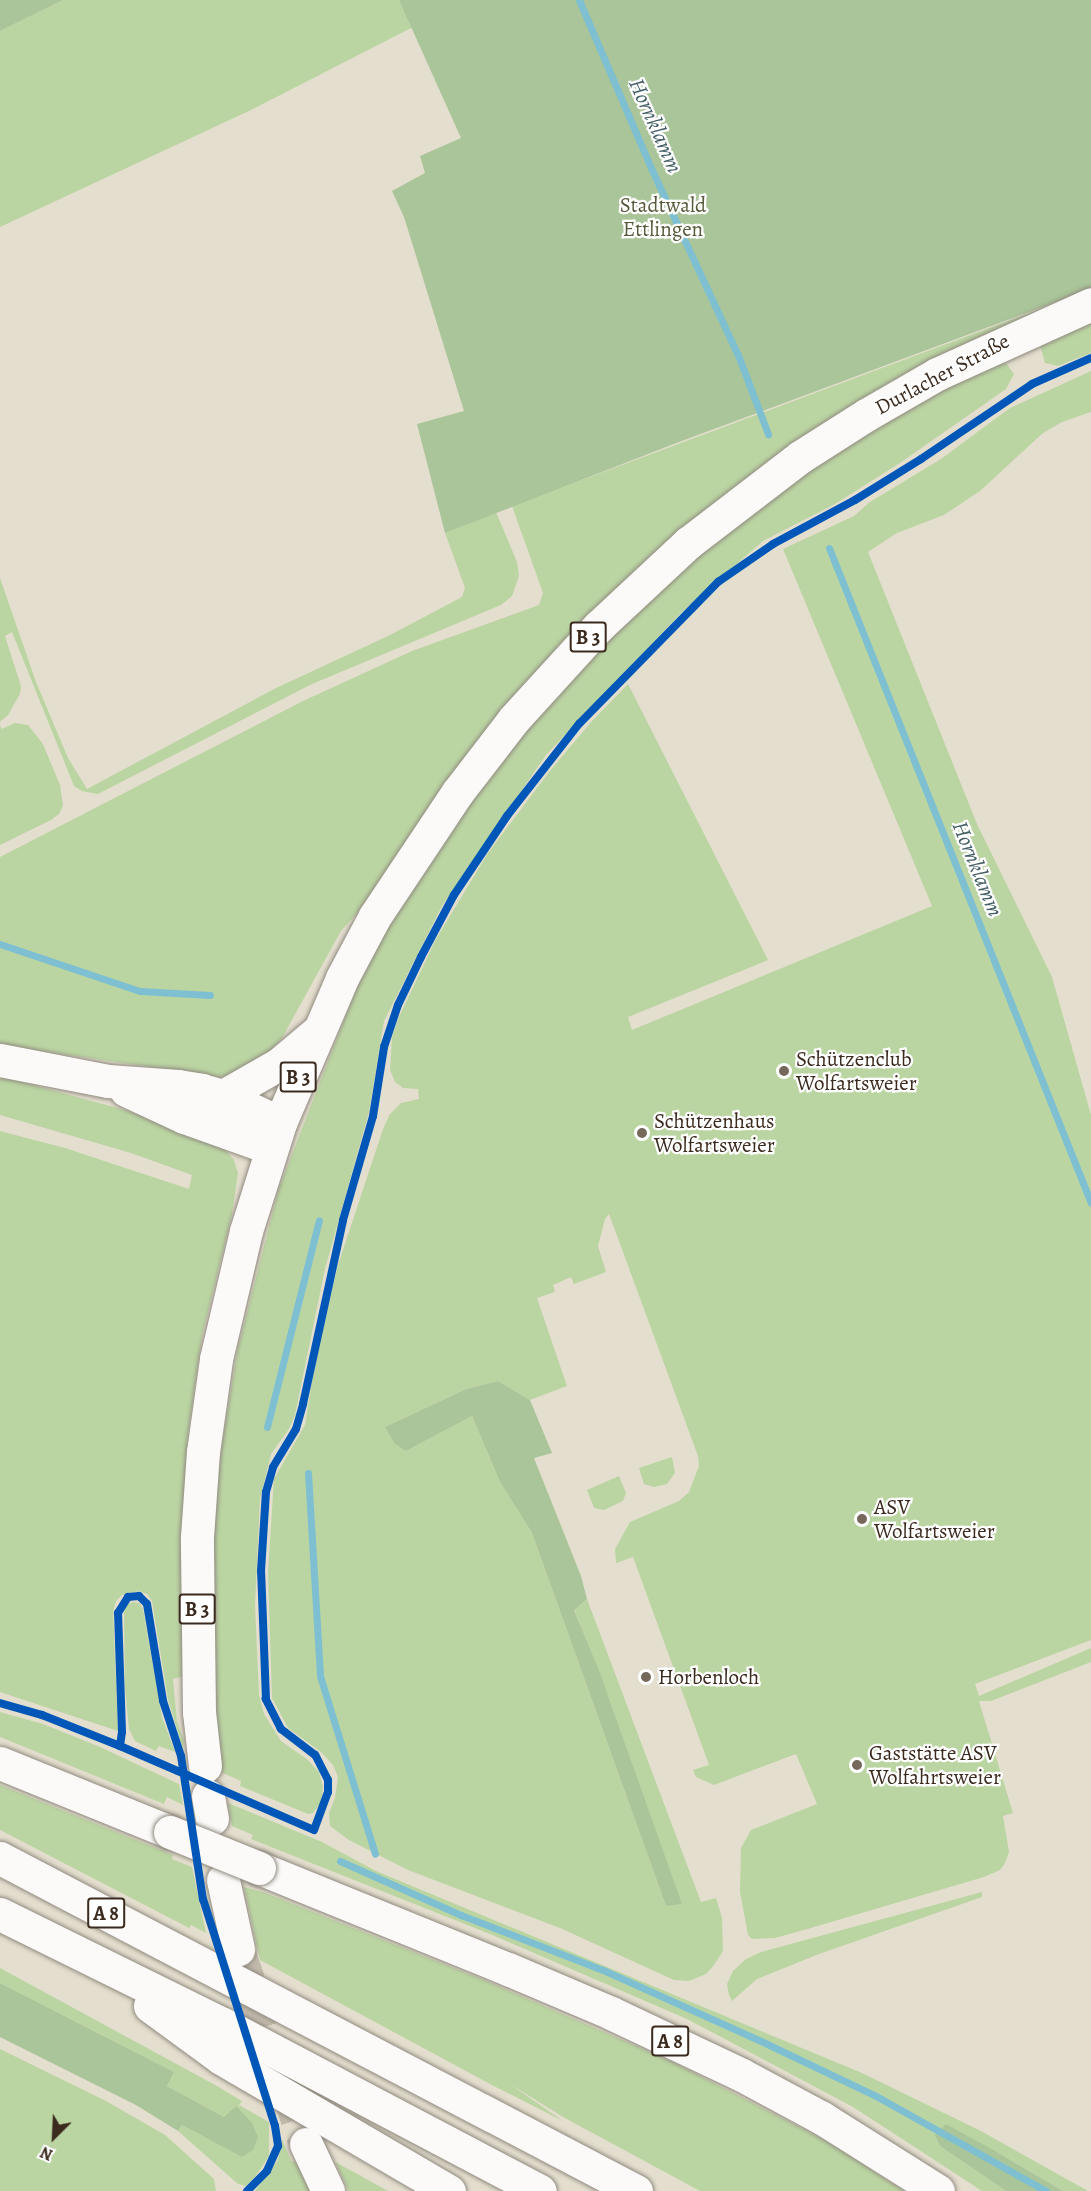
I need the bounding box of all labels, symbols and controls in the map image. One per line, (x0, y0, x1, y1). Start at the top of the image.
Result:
water label: Hornklamm (622, 75, 688, 177)
park label: Stadtwald Ettlingen (620, 192, 706, 242)
street label: Durlacher Straße (871, 328, 1013, 420)
road number: B 3 (568, 620, 608, 654)
water label: Hornklamm (946, 817, 1008, 921)
place label: Schützenclub Wolfartsweier (796, 1046, 917, 1096)
road number: B 3 (278, 1060, 318, 1094)
marker: Schützenclub Wolfartsweier (777, 1064, 791, 1078)
place label: Schützenhaus Wolfartsweier (654, 1108, 775, 1158)
marker: Schützenhaus Wolfartsweier (635, 1126, 649, 1140)
place label: ASV Wolfartsweier (874, 1494, 995, 1544)
marker: ASV Wolfartsweier (855, 1512, 869, 1526)
road number: B 3 (178, 1592, 216, 1626)
place label: Horbenloch (658, 1664, 759, 1690)
marker: Horbenloch (639, 1670, 653, 1684)
place label: Gaststätte ASV Wolfahrtsweier (869, 1740, 1001, 1790)
marker: Gaststätte ASV Wolfahrtsweier (850, 1758, 864, 1772)
road number: A 8 (86, 1896, 126, 1930)
road number: A 8 (650, 2024, 690, 2058)
north arrow (24, 2107, 84, 2167)
text: N (37, 2141, 56, 2166)

